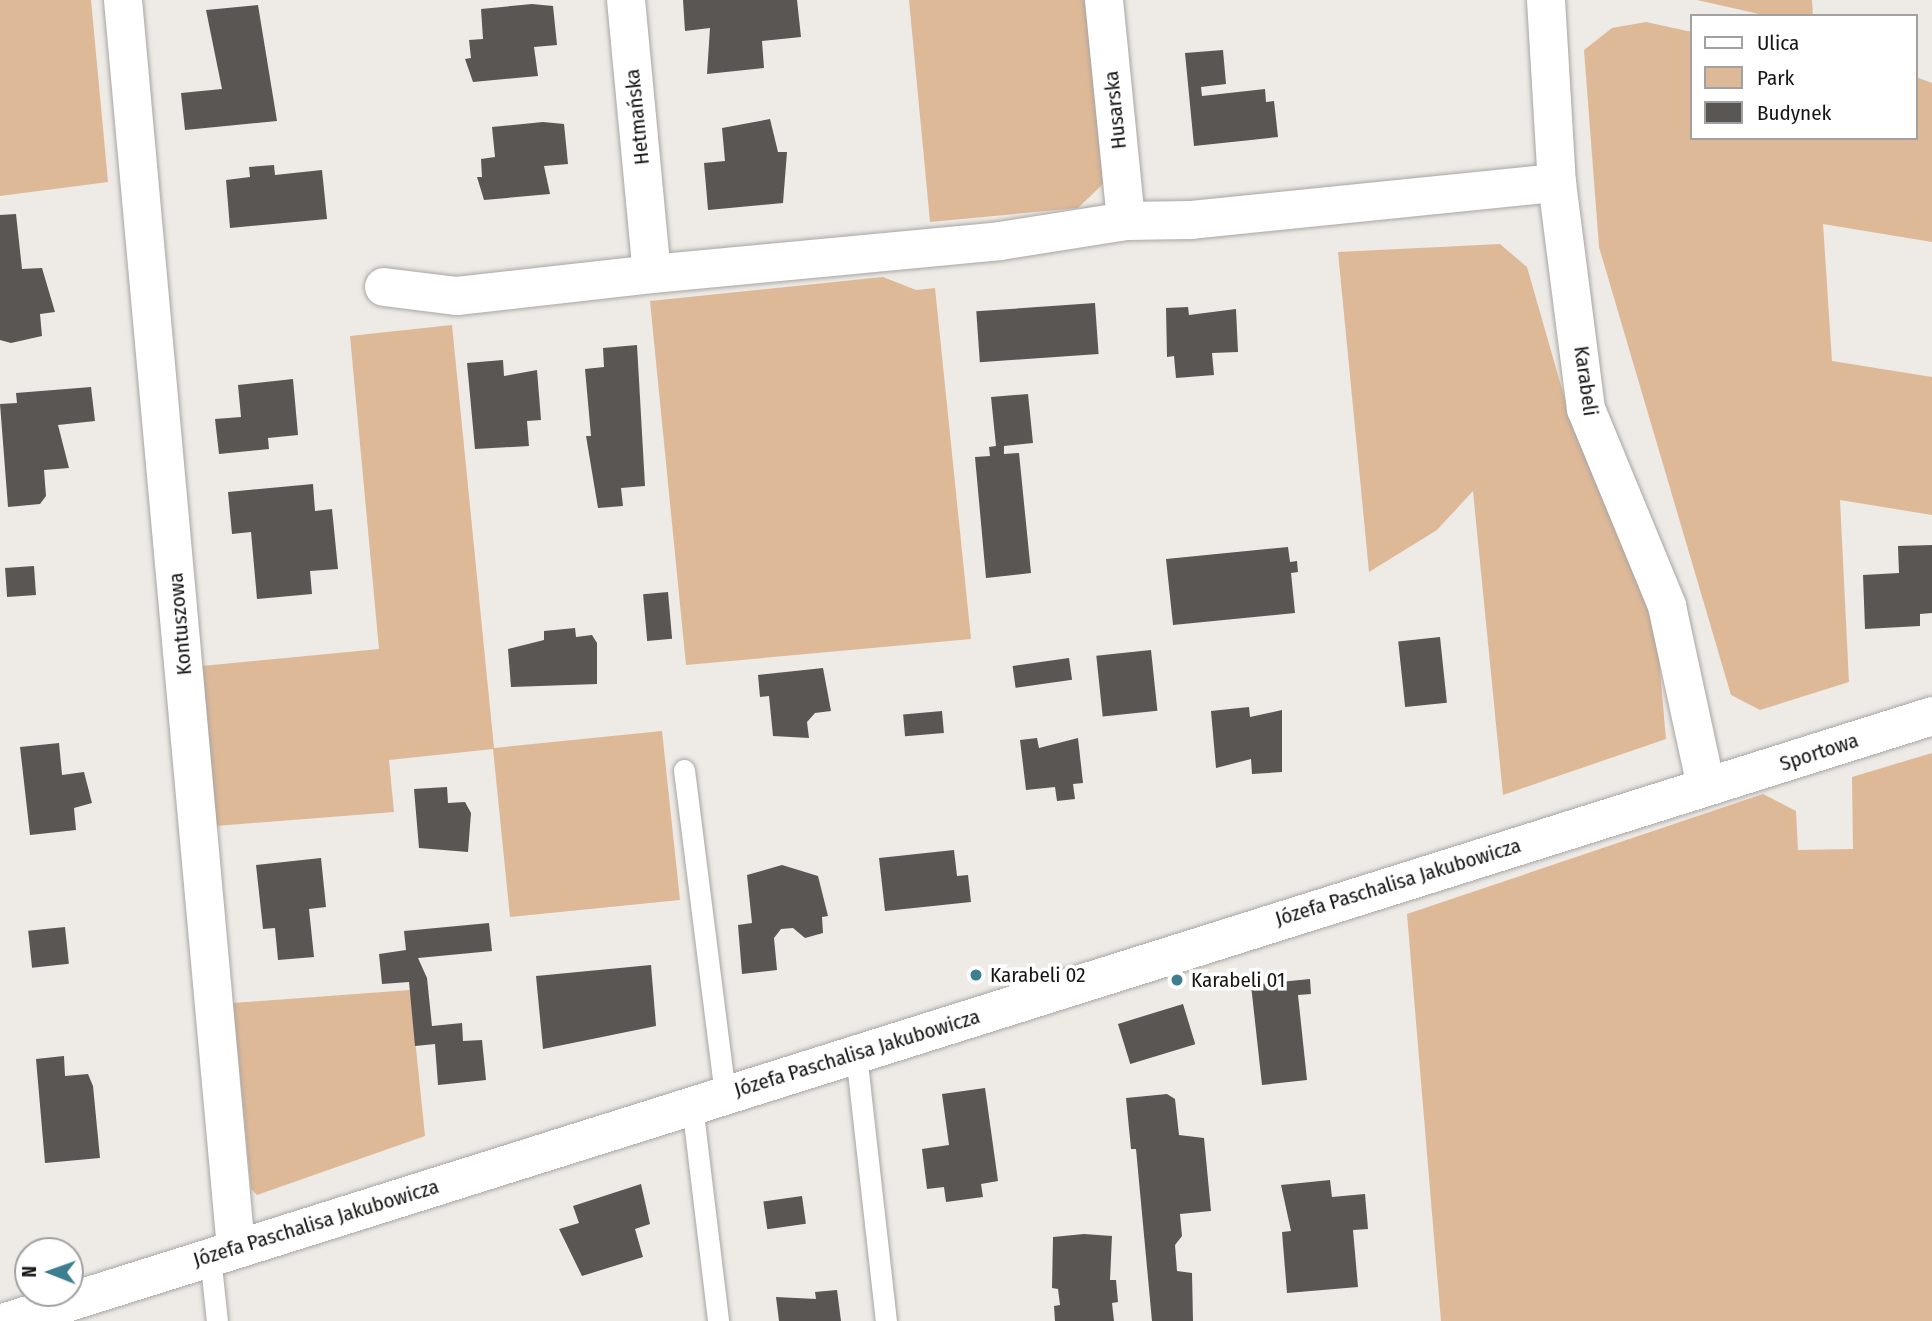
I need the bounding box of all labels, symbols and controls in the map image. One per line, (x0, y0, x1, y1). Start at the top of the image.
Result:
legend (1690, 14, 1918, 140)
text: Ulica (1757, 30, 1799, 56)
text: Park (1757, 65, 1794, 91)
street label: Hetmańska (619, 68, 655, 166)
street label: Husarska (1098, 70, 1132, 150)
text: Budynek (1757, 100, 1831, 126)
street label: Karabeli (1569, 344, 1603, 418)
street label: Kontuszowa (163, 572, 197, 676)
street label: Sportowa (1776, 727, 1862, 777)
street label: Józefa Paschalisa Jakubowicza (1272, 833, 1524, 931)
place label: Karabeli 02 (990, 962, 1086, 988)
marker: Karabeli 02 (968, 967, 984, 983)
place label: Karabeli 01 (1191, 967, 1285, 993)
marker: Karabeli 01 (1169, 972, 1185, 988)
street label: Józefa Paschalisa Jakubowicza (731, 1004, 983, 1102)
street label: Józefa Paschalisa Jakubowicza (190, 1174, 442, 1272)
north arrow (14, 1237, 84, 1307)
text: N (18, 1266, 41, 1278)

